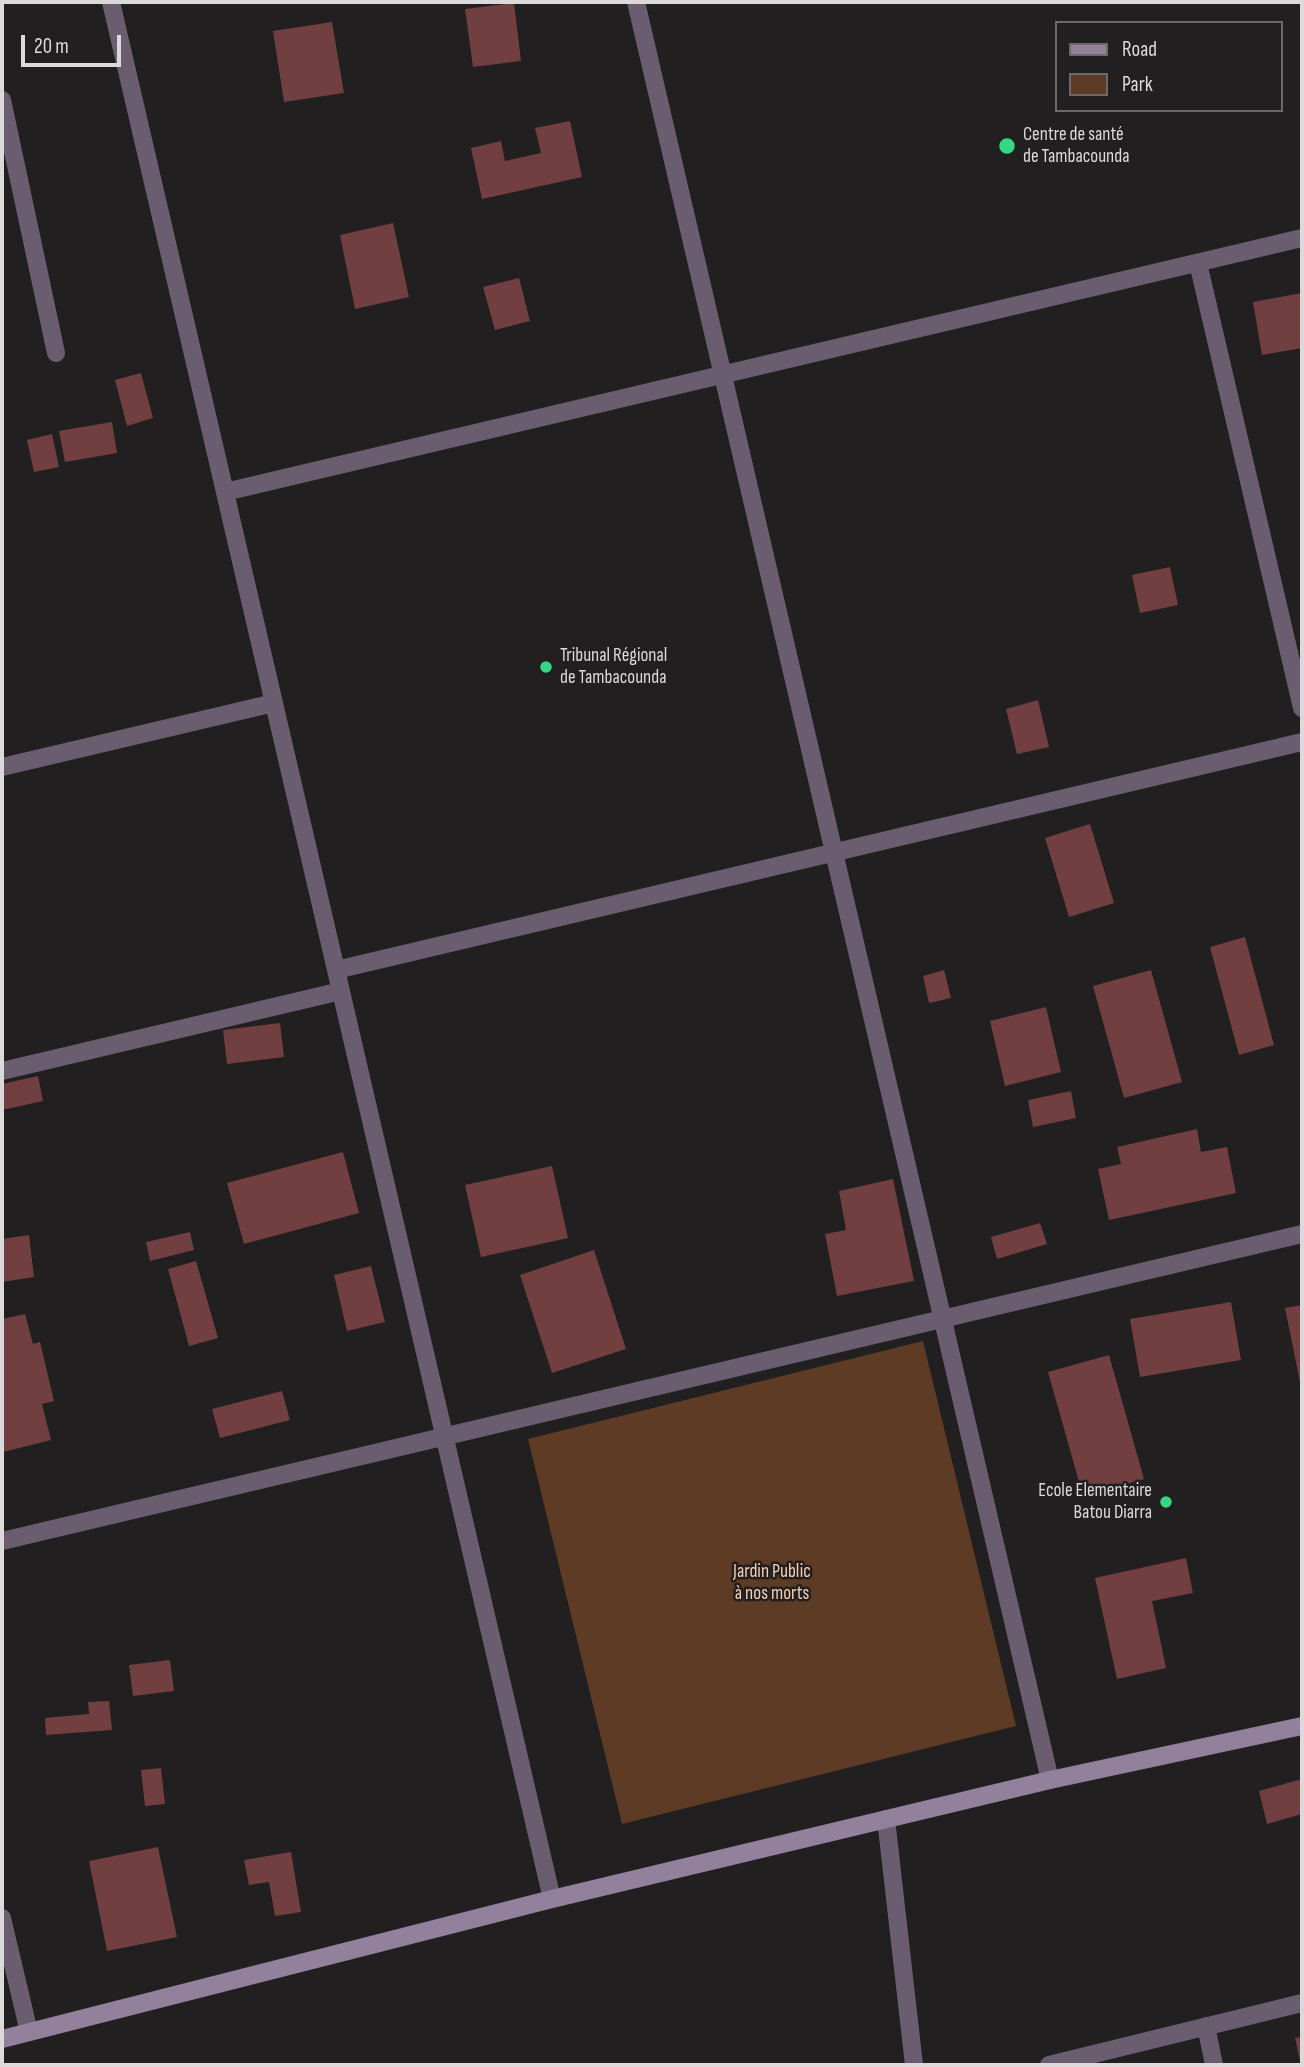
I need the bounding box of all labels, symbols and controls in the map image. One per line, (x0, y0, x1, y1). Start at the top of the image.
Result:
scale bar (24, 21, 124, 65)
legend (1056, 21, 1283, 112)
text: 20 m (34, 34, 69, 59)
text: Road (1122, 37, 1157, 62)
text: Park (1122, 72, 1153, 97)
place label: Centre de santé de Tambacounda (1023, 124, 1129, 168)
marker: Centre de santé de Tambacounda (997, 136, 1017, 156)
place label: Tribunal Régional de Tambacounda (560, 645, 667, 689)
marker: Tribunal Régional de Tambacounda (538, 659, 554, 675)
place label: Ecole Elementaire Batou Diarra (1038, 1480, 1152, 1524)
marker: Ecole Elementaire Batou Diarra (1158, 1494, 1174, 1510)
park label: Jardin Public à nos morts (733, 1561, 811, 1605)

